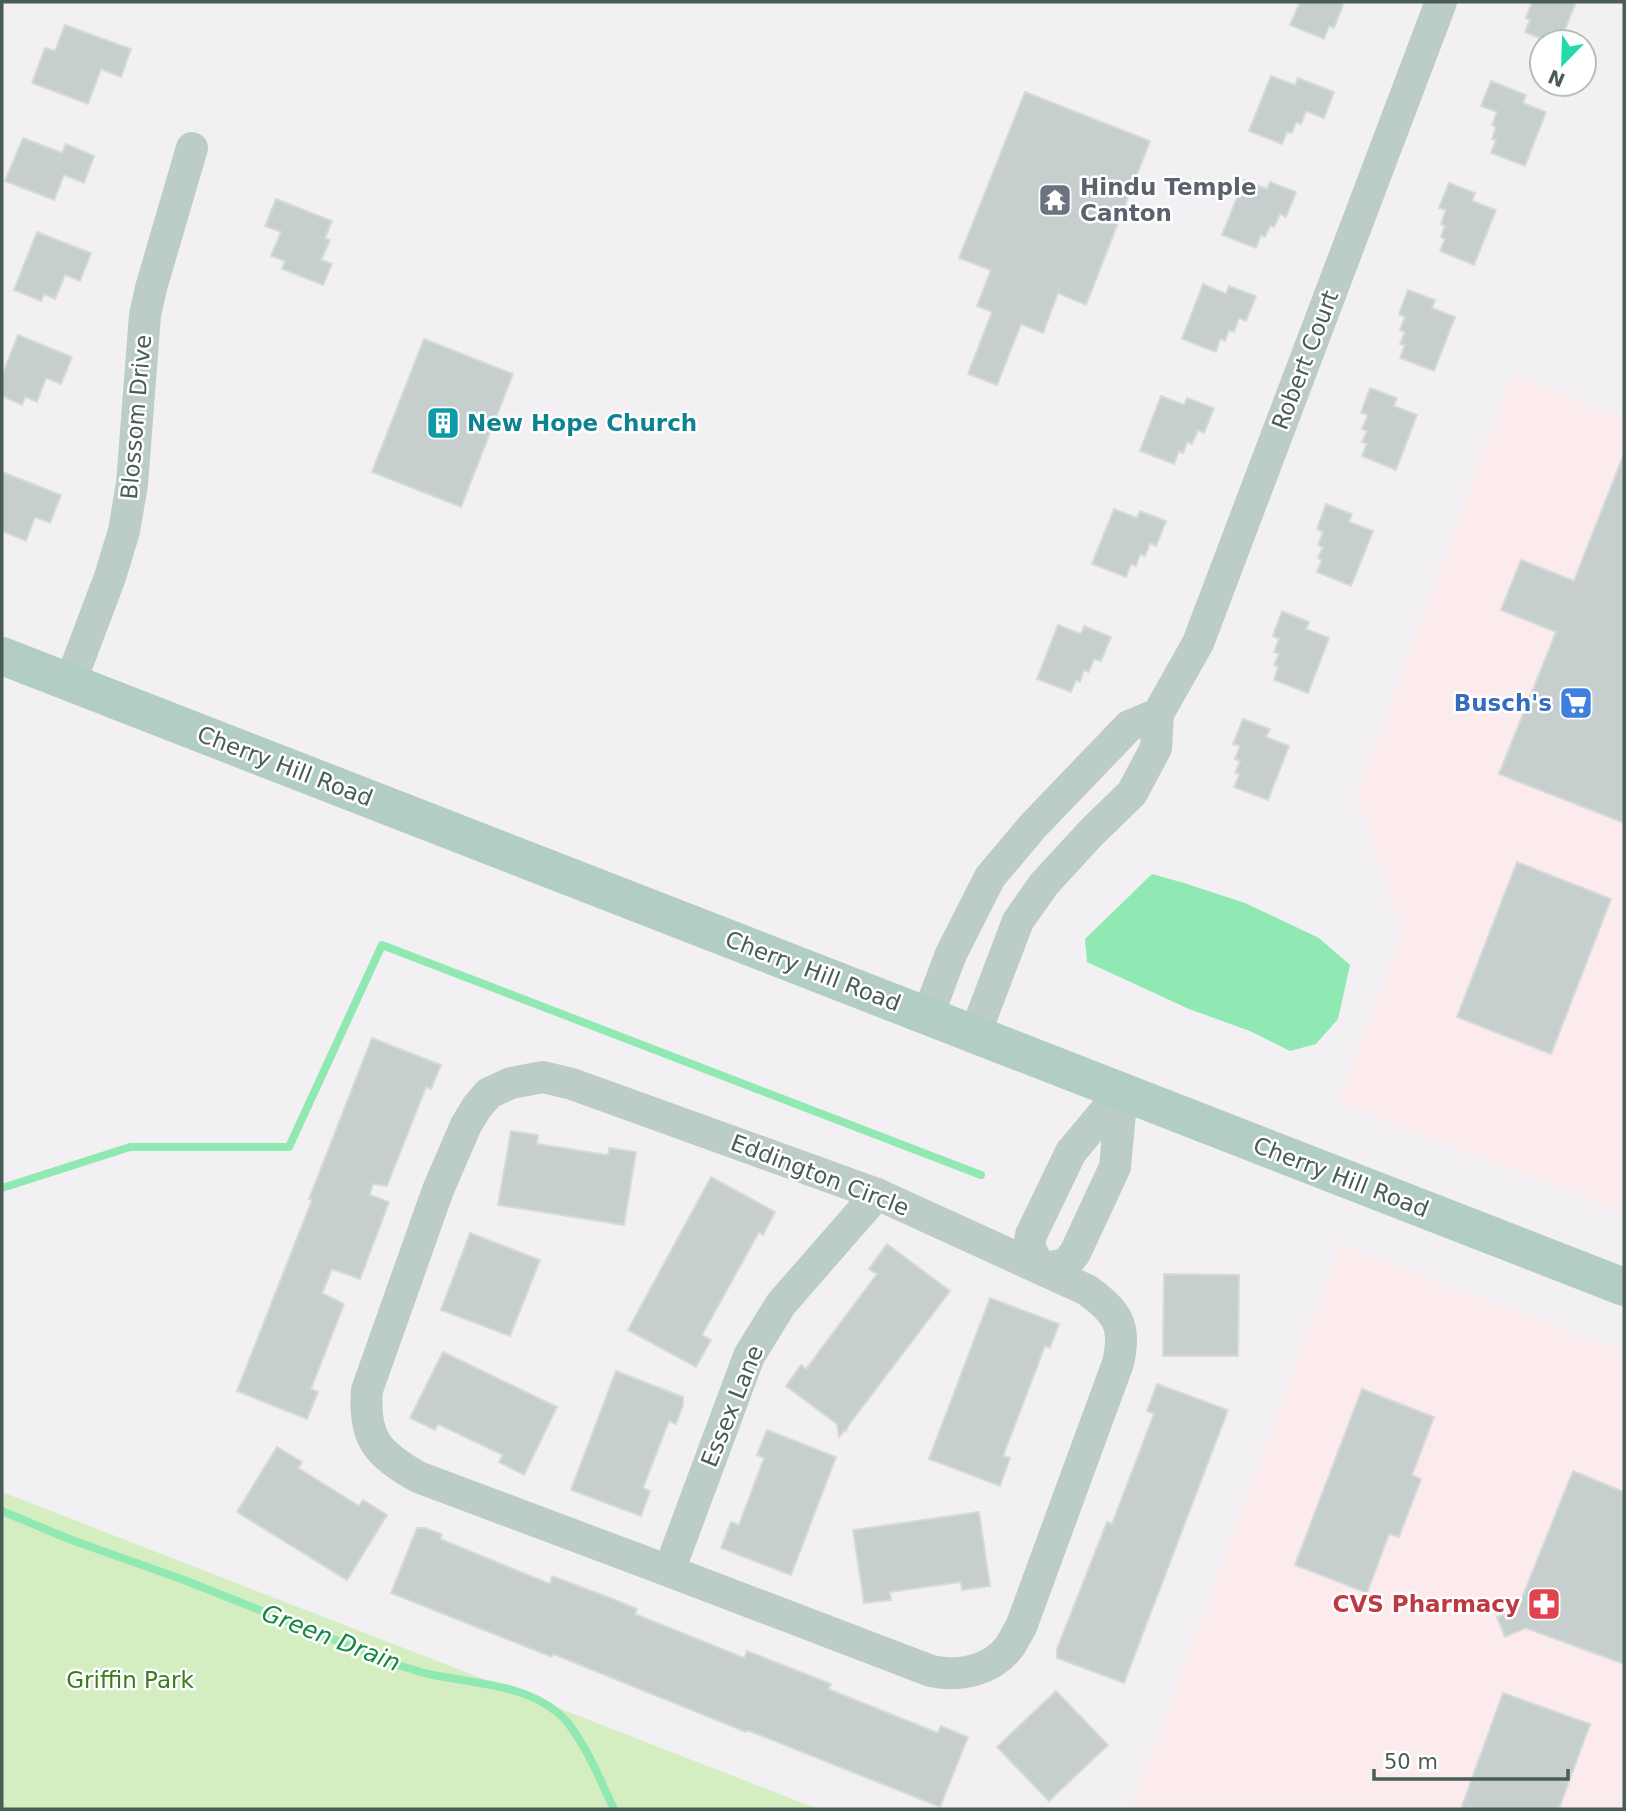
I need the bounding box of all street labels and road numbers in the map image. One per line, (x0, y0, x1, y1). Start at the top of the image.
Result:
street label: Robert Court (1267, 287, 1343, 433)
street label: Blossom Drive (116, 334, 156, 500)
street label: Cherry Hill Road (194, 721, 376, 811)
street label: Cherry Hill Road (722, 926, 904, 1016)
street label: Eddington Circle (727, 1129, 913, 1221)
street label: Cherry Hill Road (1250, 1132, 1432, 1222)
street label: Essex Lane (696, 1341, 768, 1471)

